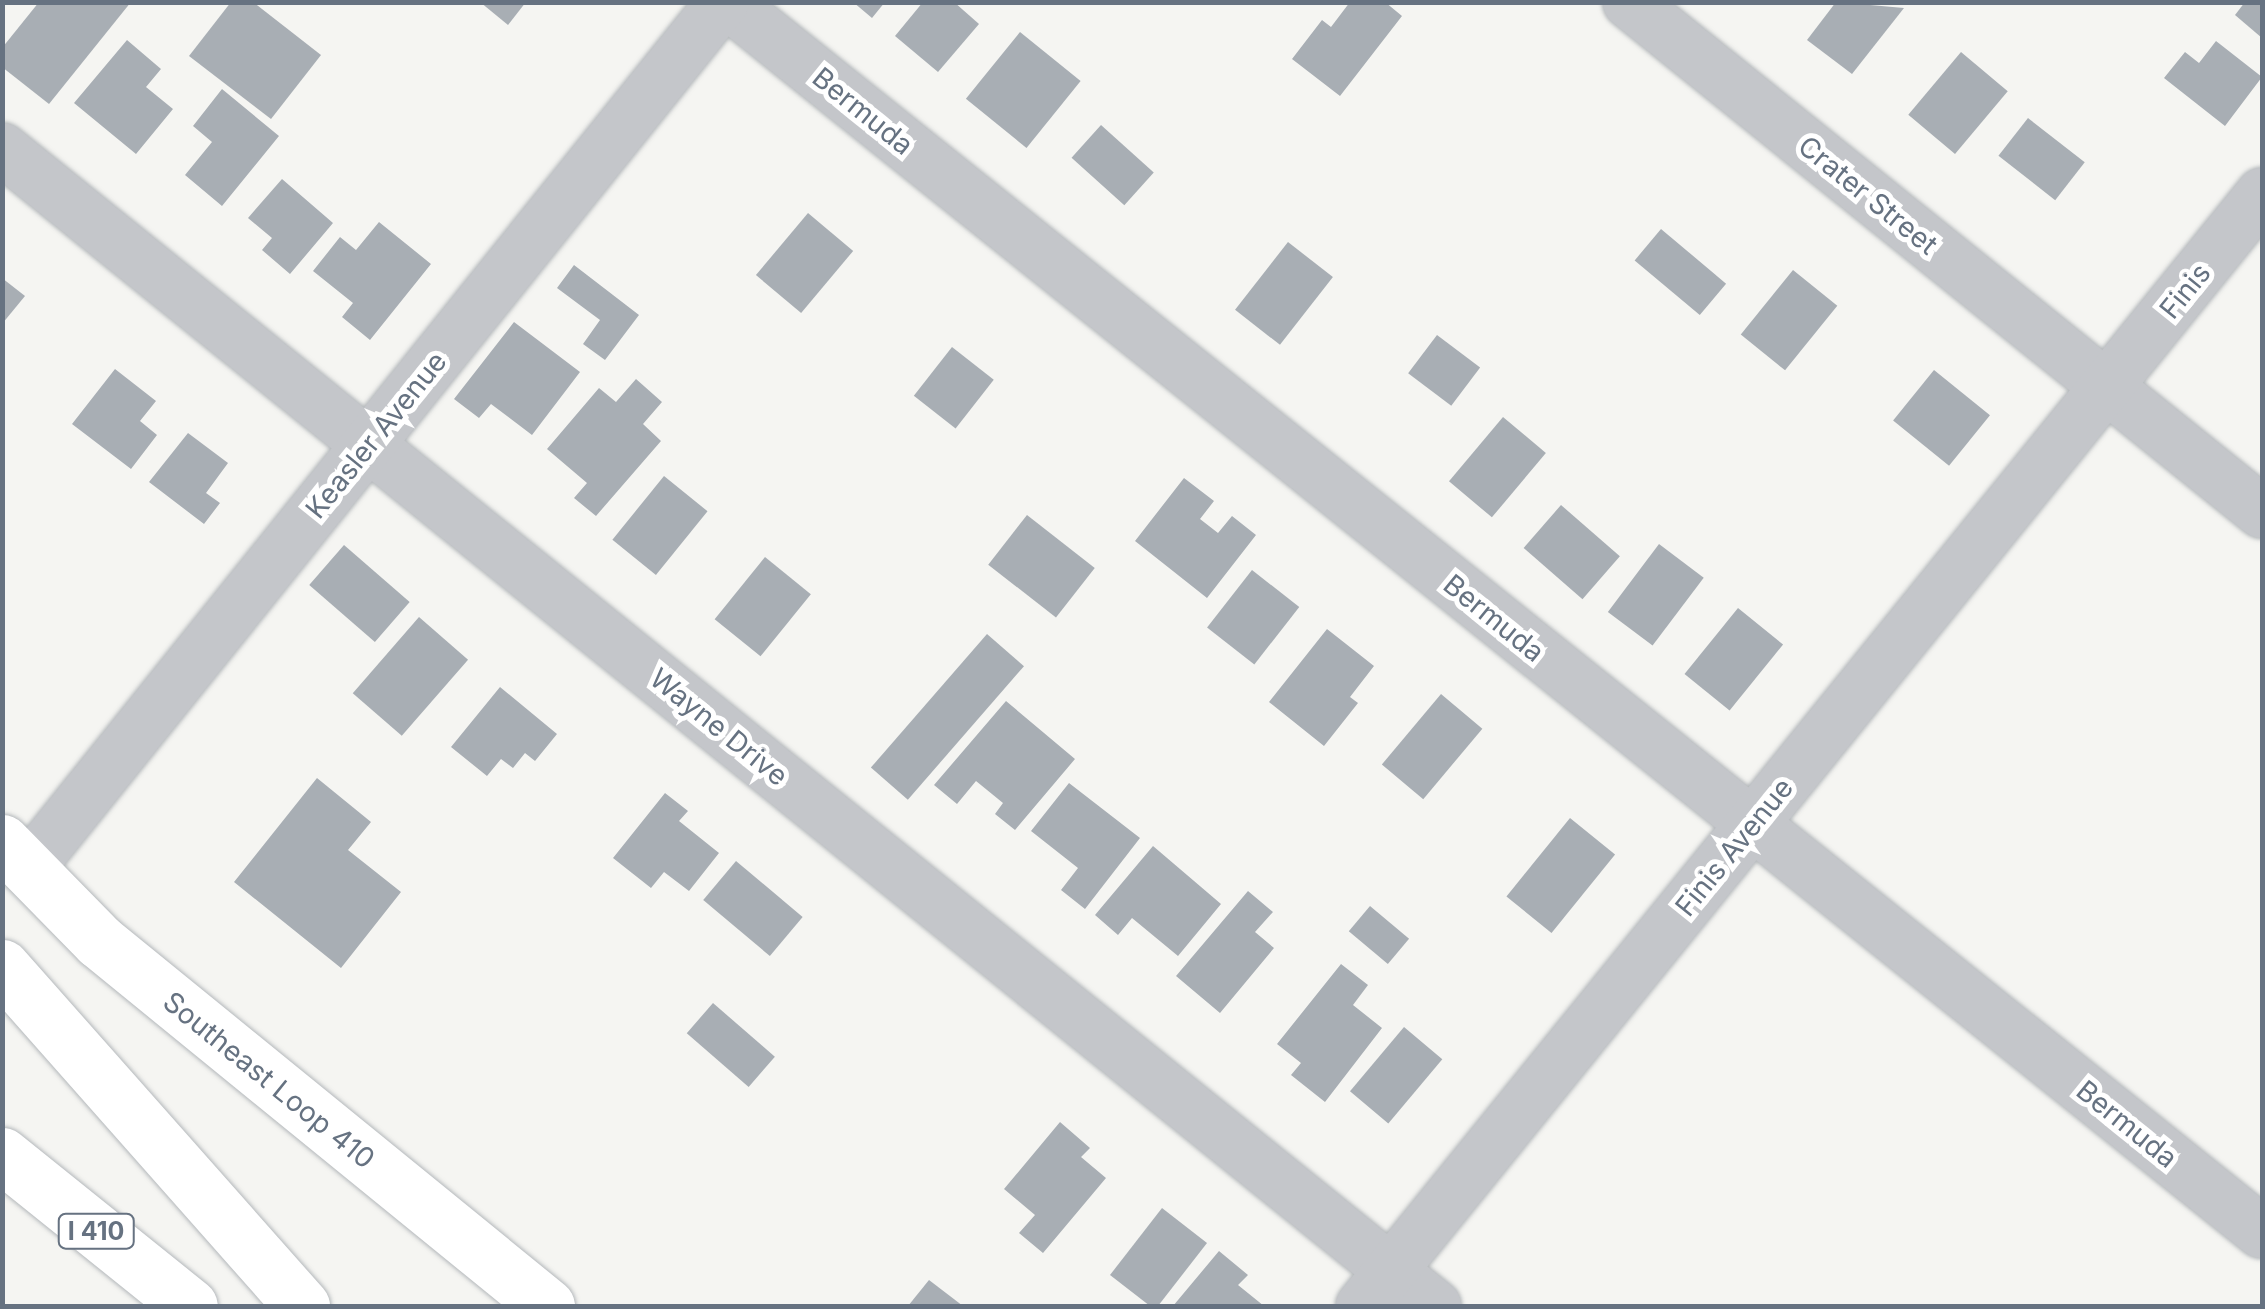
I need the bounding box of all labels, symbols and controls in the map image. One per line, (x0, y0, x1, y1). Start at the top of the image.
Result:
street label: Bermuda (806, 60, 920, 162)
street label: Crater Street (1792, 129, 1944, 261)
street label: Finis (2153, 257, 2217, 325)
street label: Keasler Avenue (299, 345, 453, 525)
street label: Bermuda (1437, 567, 1551, 669)
street label: Wayne Drive (643, 661, 795, 793)
street label: Finis Avenue (1668, 771, 1800, 923)
street label: Southeast Loop 410 (157, 984, 381, 1176)
street label: Bermuda (2070, 1073, 2184, 1175)
road number: I 410 (56, 1211, 136, 1251)

